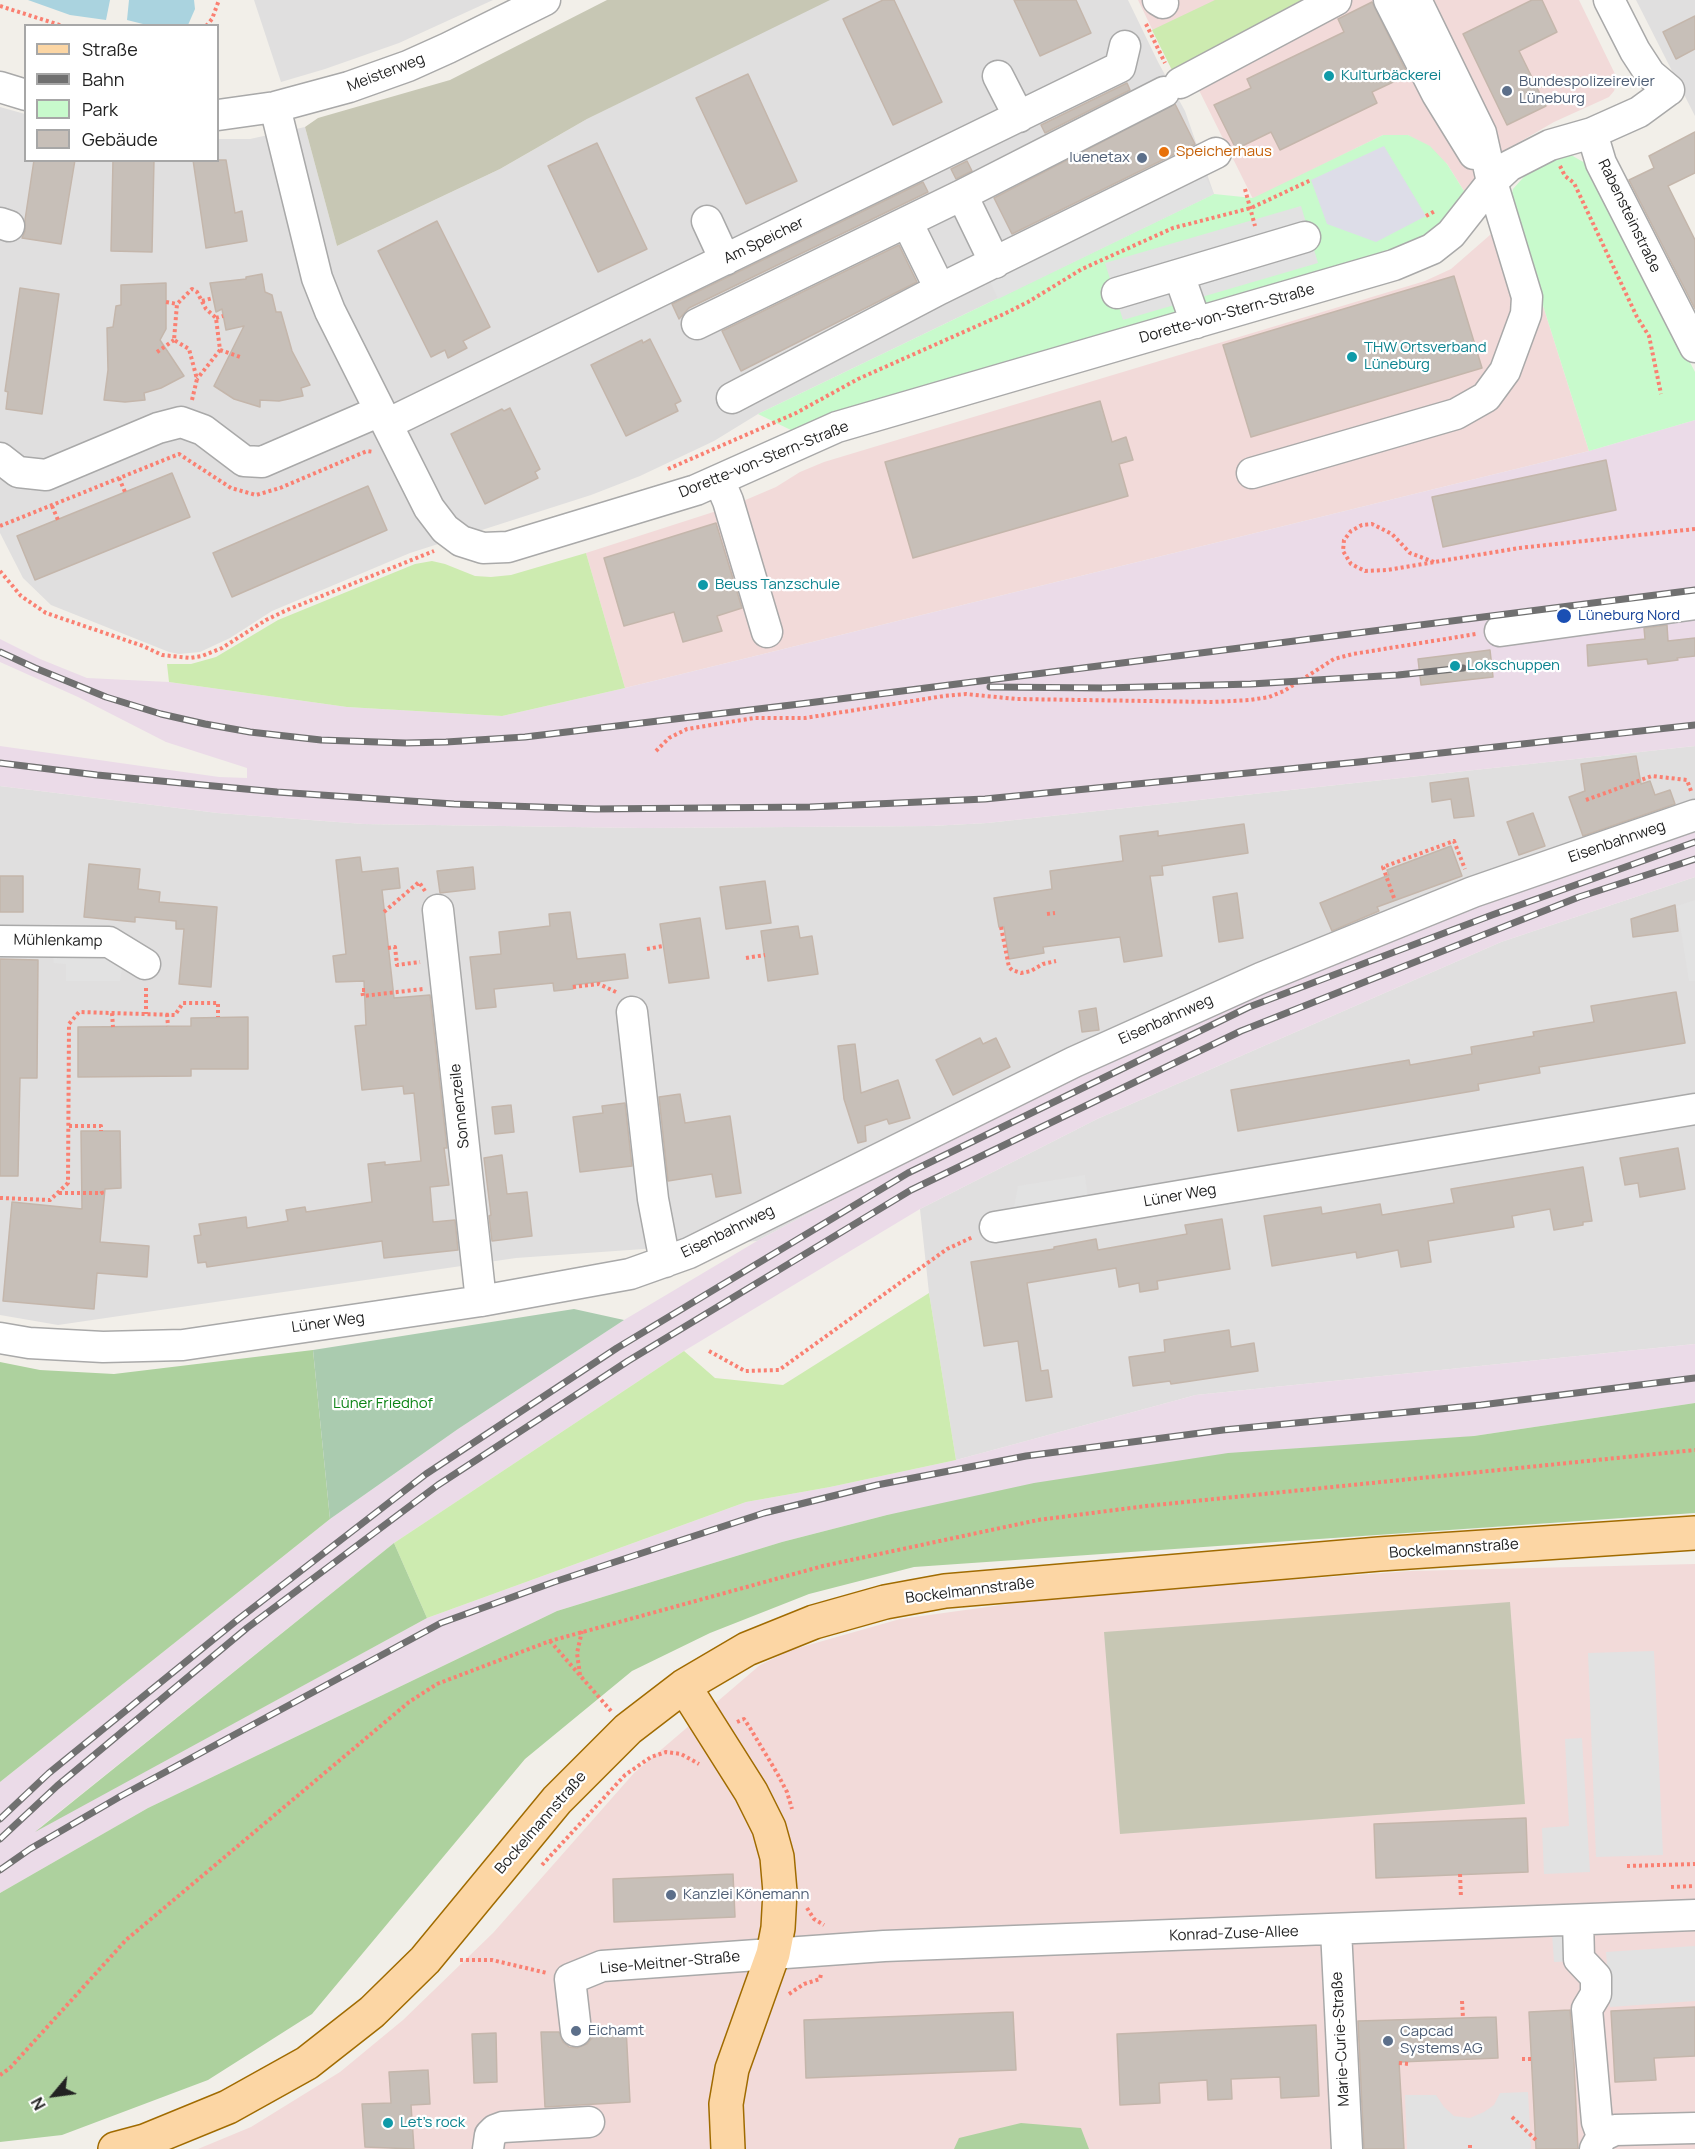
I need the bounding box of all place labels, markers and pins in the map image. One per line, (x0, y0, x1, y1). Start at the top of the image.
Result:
place label: Kulturbäckerei (1341, 67, 1441, 85)
marker: Kulturbäckerei (1322, 69, 1336, 83)
place label: Bundespolizeirevier Lüneburg (1519, 73, 1655, 108)
marker: Bundespolizeirevier Lüneburg (1500, 84, 1514, 98)
place label: Speicherhaus (1176, 143, 1272, 161)
marker: Speicherhaus (1157, 145, 1171, 159)
place label: luenetax (1069, 149, 1130, 167)
marker: luenetax (1135, 151, 1149, 165)
place label: THW Ortsverband Lüneburg (1364, 339, 1487, 374)
marker: THW Ortsverband Lüneburg (1345, 350, 1359, 364)
place label: Beuss Tanzschule (715, 576, 840, 594)
marker: Beuss Tanzschule (696, 578, 710, 592)
marker: Lüneburg Nord (1555, 607, 1573, 625)
place label: Lüneburg Nord (1578, 607, 1680, 625)
place label: Lokschuppen (1467, 657, 1560, 675)
marker: Lokschuppen (1448, 659, 1462, 673)
place label: Kanzlei Könemann (683, 1886, 809, 1904)
marker: Kanzlei Könemann (664, 1888, 678, 1902)
place label: Eichamt (588, 2022, 644, 2040)
place label: Capcad Systems AG (1400, 2023, 1483, 2058)
marker: Eichamt (569, 2024, 583, 2038)
marker: Capcad Systems AG (1381, 2034, 1395, 2048)
place label: Let’s rock (400, 2114, 465, 2132)
marker: Let’s rock (381, 2116, 395, 2130)

